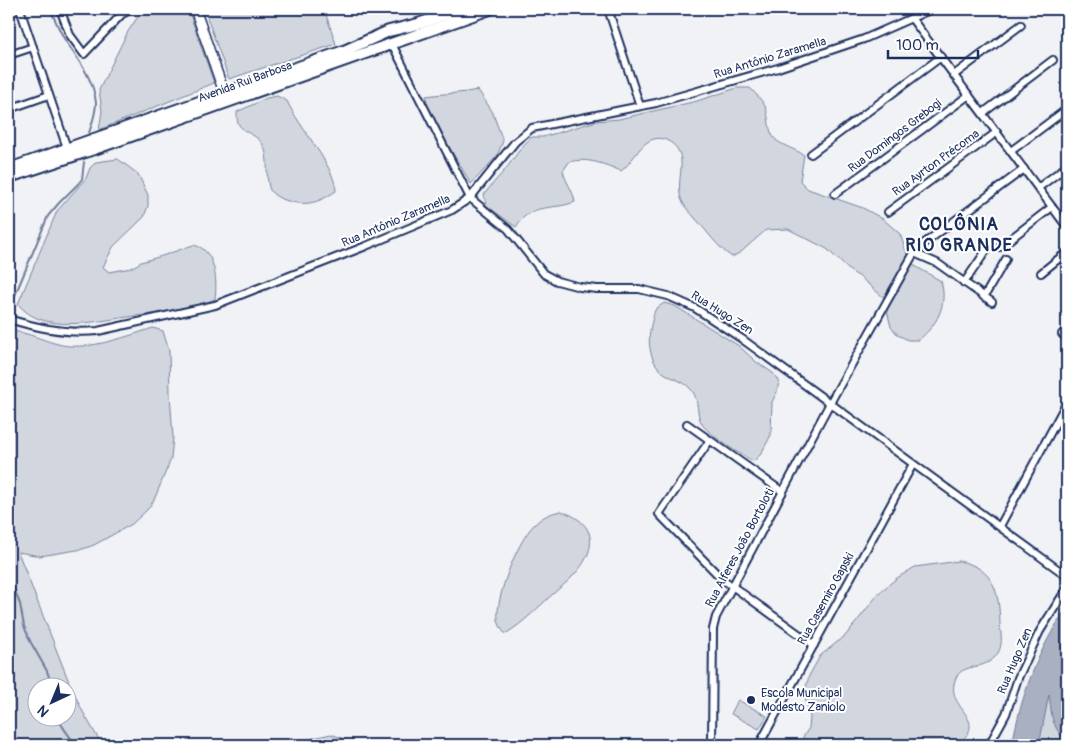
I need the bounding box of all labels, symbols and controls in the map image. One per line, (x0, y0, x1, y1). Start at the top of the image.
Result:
scale bar (888, 28, 978, 60)
street label: Rua Antônio Zaramella (712, 34, 828, 82)
text: 100 m (896, 36, 939, 55)
street label: Avenida Rui Barbosa (196, 58, 294, 106)
street label: Rua Domingos Grebogi (845, 96, 945, 176)
street label: Rua Ayrton Précoma (890, 126, 983, 200)
street label: Rua Antônio Zaramella (339, 191, 453, 251)
district label: COLÔNIA RIO GRANDE (905, 212, 1013, 257)
street label: Rua Hugo Zen (688, 288, 756, 338)
street label: Rua Alferes João Bortoloti (702, 486, 778, 610)
street label: Rua Casemiro Gapski (794, 550, 858, 648)
street label: Rua Hugo Zen (994, 625, 1036, 696)
north arrow (28, 676, 78, 726)
place label: Escola Municipal Modesto Zaniolo (761, 686, 846, 715)
marker: Escola Municipal Modesto Zaniolo (745, 694, 757, 706)
text: N (34, 702, 53, 720)

